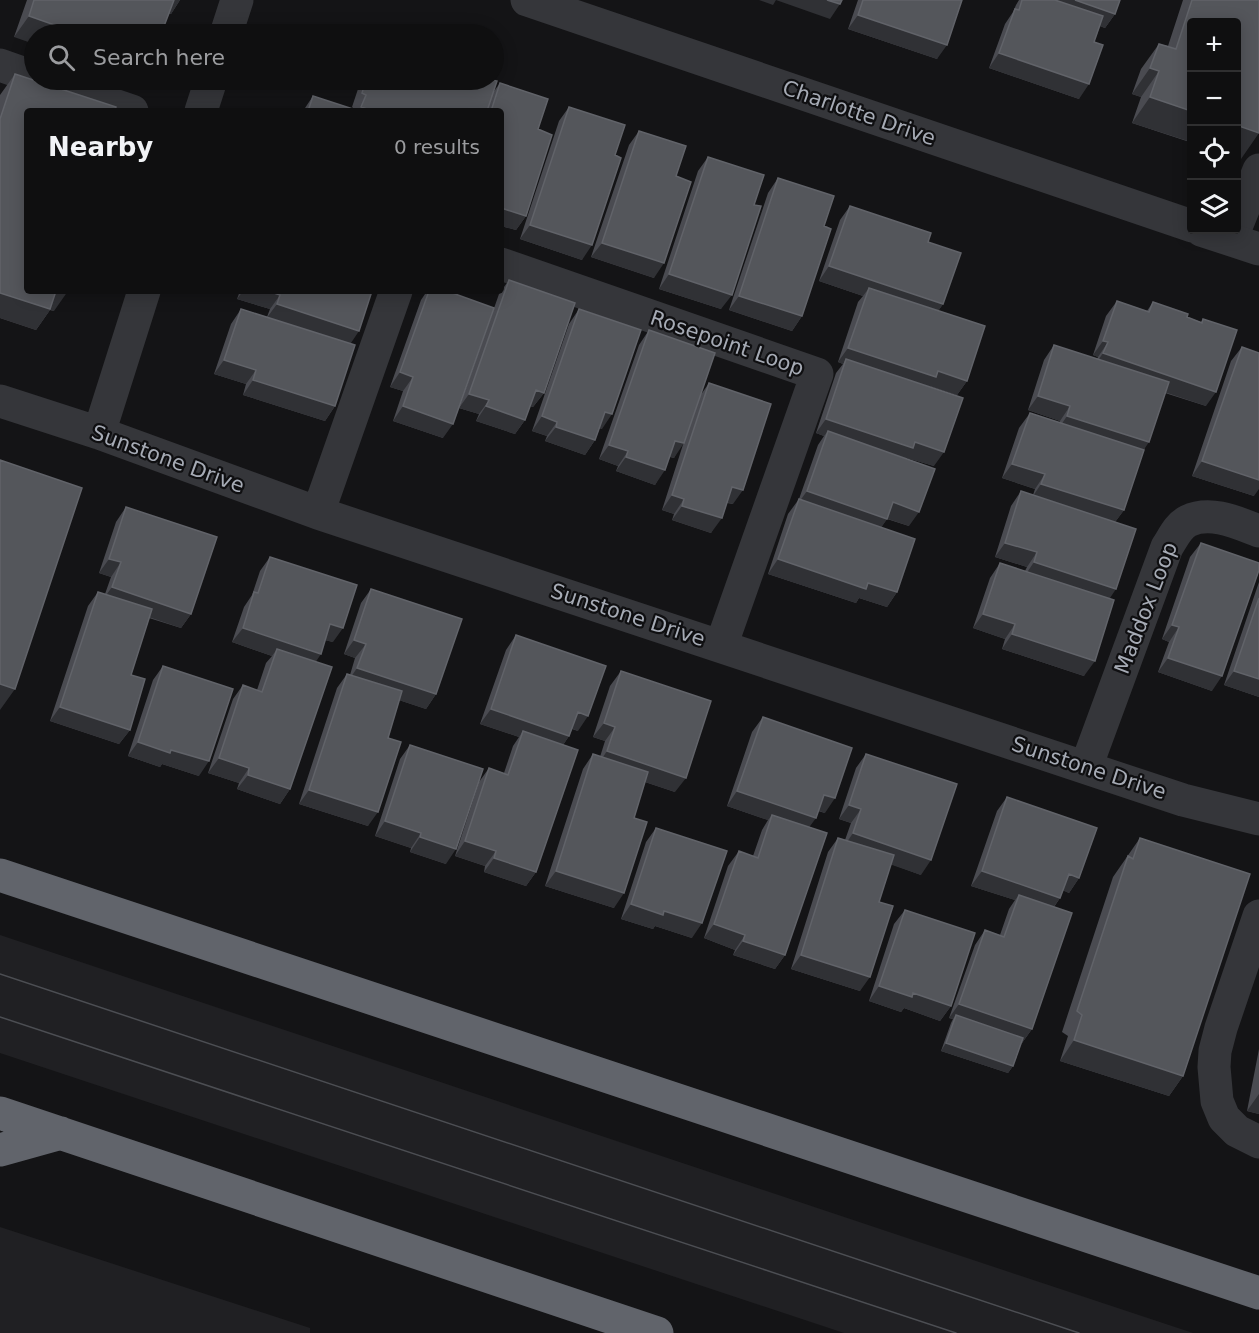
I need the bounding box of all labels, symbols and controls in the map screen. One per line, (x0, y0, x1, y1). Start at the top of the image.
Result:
map controls (1187, 18, 1241, 234)
button: + (1187, 18, 1241, 72)
search box (24, 24, 504, 90)
icon: search (45, 41, 78, 74)
text: Search here (93, 45, 225, 70)
button: − (1187, 72, 1241, 126)
street label: Charlotte Drive (779, 76, 939, 150)
button: locate (1187, 126, 1241, 180)
text: Nearby (48, 132, 153, 162)
text: 0 results (394, 135, 480, 159)
button: layers (1187, 180, 1241, 234)
street label: Rosepoint Loop (647, 305, 807, 381)
street label: Sunstone Drive (88, 420, 248, 498)
street label: Maddox Loop (1110, 539, 1182, 677)
street label: Sunstone Drive (548, 579, 708, 651)
street label: Sunstone Drive (1009, 732, 1169, 804)

